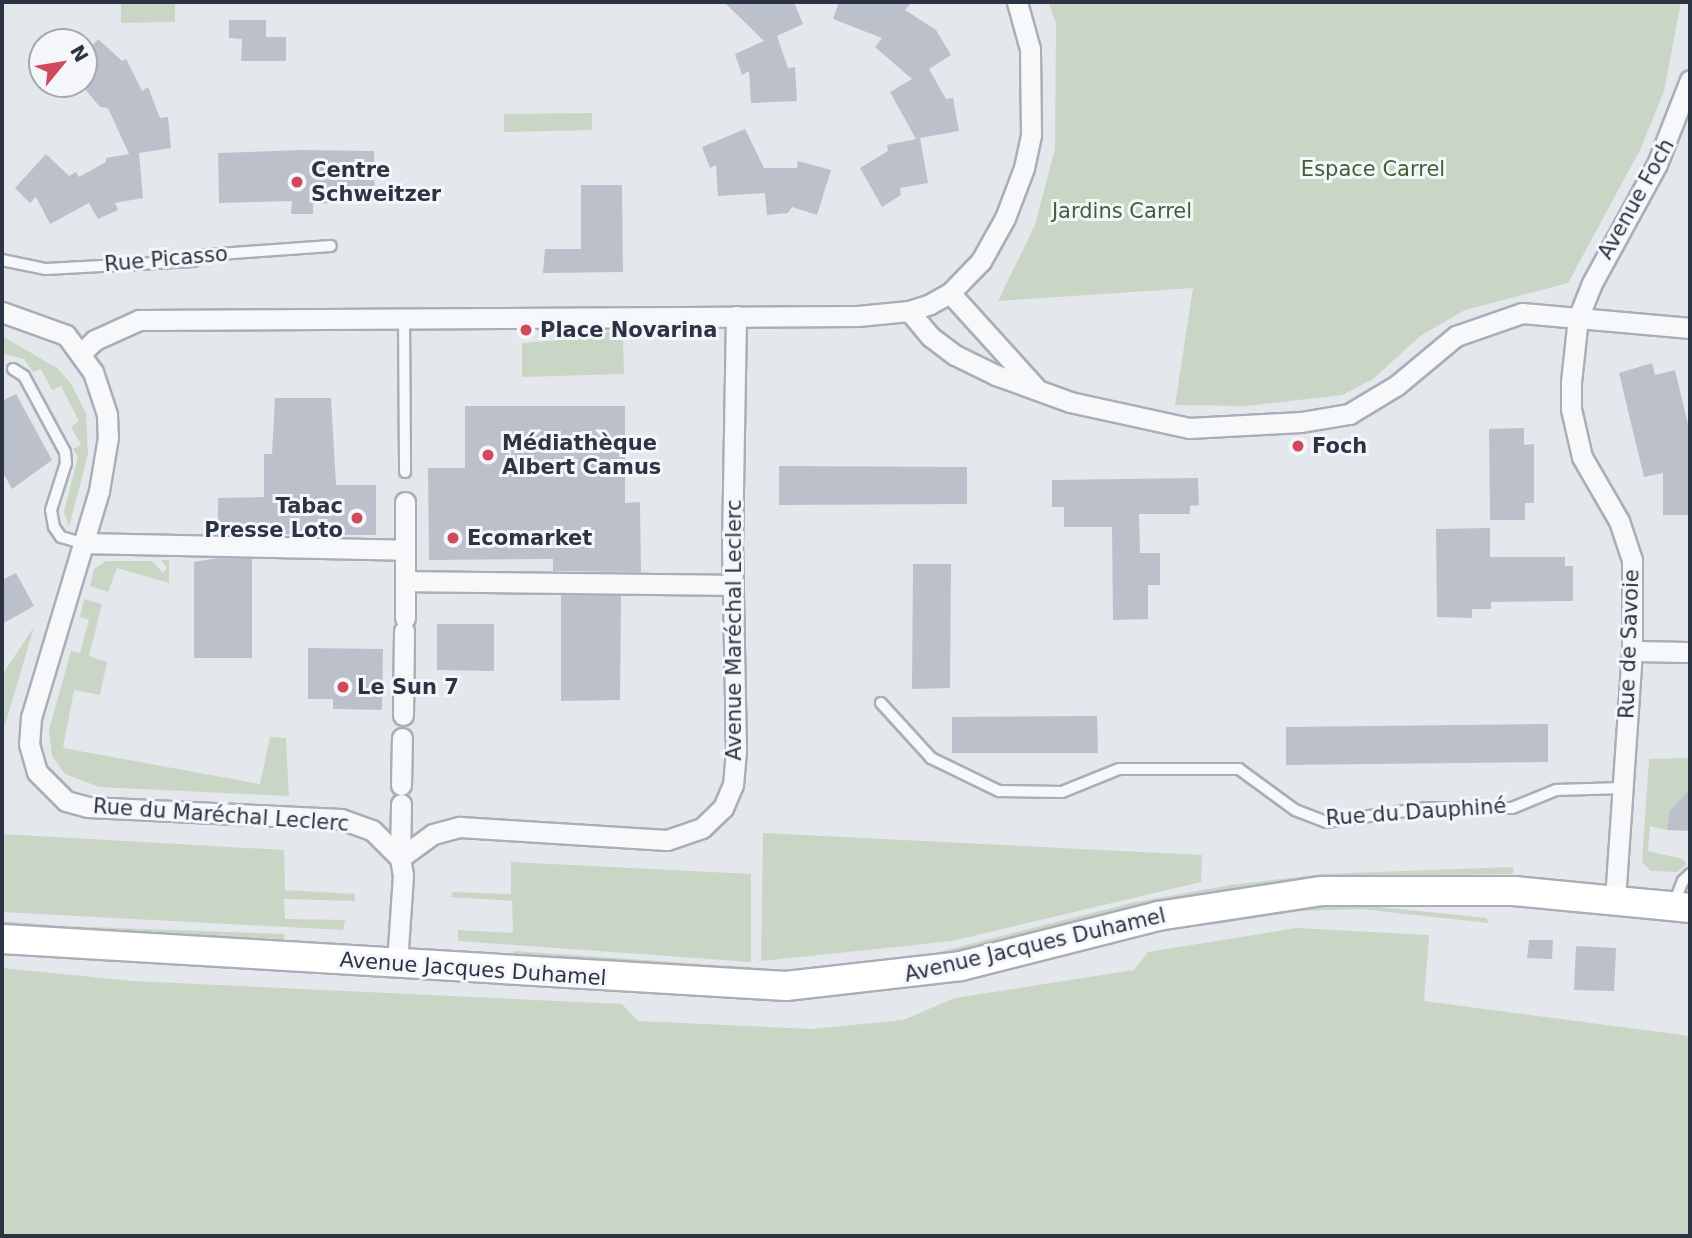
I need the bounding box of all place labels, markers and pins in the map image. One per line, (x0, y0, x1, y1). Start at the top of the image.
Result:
place label: Centre Schweitzer (311, 157, 441, 207)
marker: Centre Schweitzer (289, 174, 305, 190)
place label: Place Novarina (540, 317, 717, 343)
marker: Place Novarina (518, 322, 534, 338)
place label: Médiathèque Albert Camus (502, 430, 661, 480)
place label: Foch (1312, 433, 1367, 459)
marker: Foch (1290, 438, 1306, 454)
marker: Médiathèque Albert Camus (480, 447, 496, 463)
place label: Tabac Presse Loto (204, 493, 343, 543)
marker: Tabac Presse Loto (349, 510, 365, 526)
place label: Ecomarket (467, 525, 592, 551)
marker: Ecomarket (445, 530, 461, 546)
place label: Le Sun 7 (357, 674, 459, 700)
marker: Le Sun 7 (335, 679, 351, 695)

